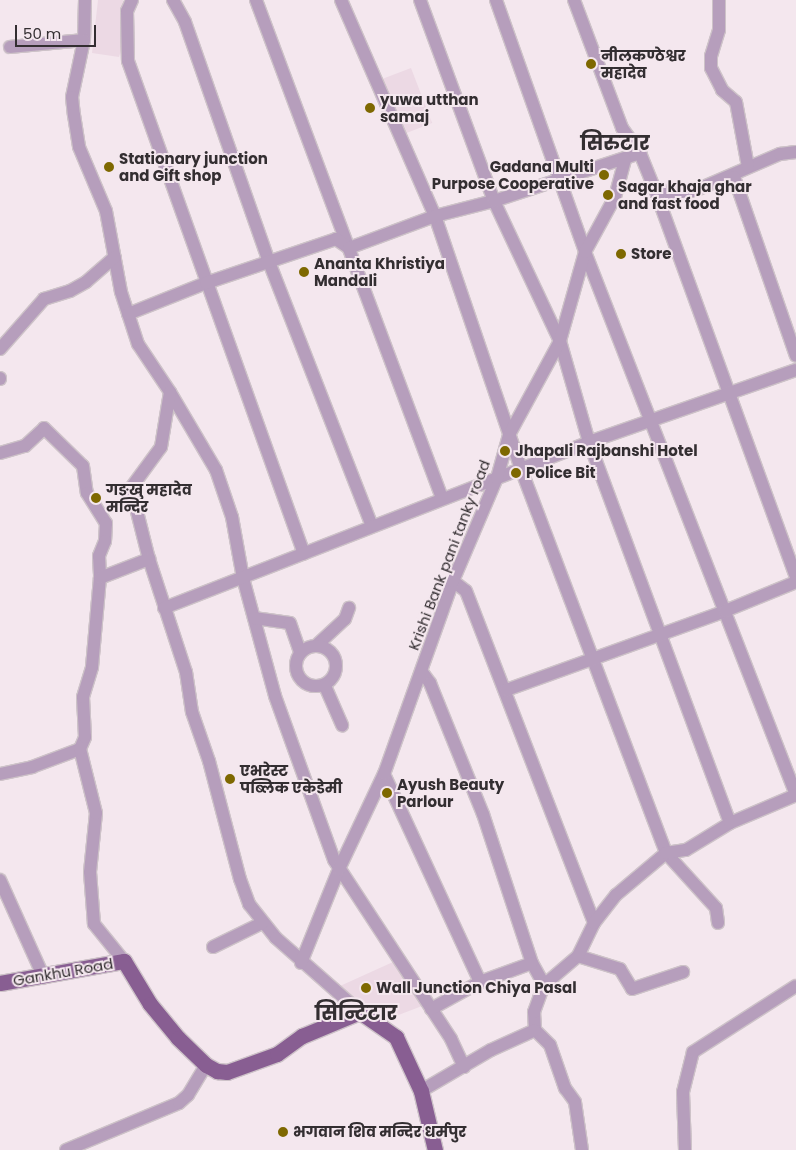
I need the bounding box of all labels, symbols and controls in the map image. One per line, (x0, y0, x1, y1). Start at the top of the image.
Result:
scale bar (18, 15, 99, 47)
text: 50 m (23, 23, 61, 44)
place label: नीलकण्ठेश्वर महादेव (601, 46, 686, 81)
marker: नीलकण्ठेश्वर महादेव (585, 58, 597, 70)
place label: yuwa utthan samaj (380, 90, 479, 125)
marker: yuwa utthan samaj (364, 102, 376, 114)
district label: सिरुटार (580, 131, 650, 155)
place label: Stationary junction and Gift shop (119, 149, 268, 184)
place label: Gadana Multi Purpose Cooperative (432, 157, 594, 192)
marker: Stationary junction and Gift shop (103, 161, 115, 173)
marker: Gadana Multi Purpose Cooperative (598, 169, 610, 181)
place label: Sagar khaja ghar and fast food (618, 177, 752, 212)
marker: Sagar khaja ghar and fast food (602, 189, 614, 201)
place label: Store (631, 245, 672, 263)
marker: Store (615, 248, 627, 260)
place label: Ananta Khristiya Mandali (314, 254, 445, 289)
marker: Ananta Khristiya Mandali (298, 266, 310, 278)
place label: Jhapali Rajbanshi Hotel (515, 442, 698, 460)
marker: Jhapali Rajbanshi Hotel (499, 445, 511, 457)
street label: Krishi Bank pani tanky road (404, 457, 494, 653)
place label: Police Bit (526, 464, 596, 482)
marker: Police Bit (510, 467, 522, 479)
place label: गङ्खु महादेव मन्दिर (106, 480, 192, 515)
marker: गङ्खु महादेव मन्दिर (90, 492, 102, 504)
place label: एभरेस्ट पब्लिक एकेडेमी (240, 761, 342, 796)
marker: एभरेस्ट पब्लिक एकेडेमी (224, 773, 236, 785)
place label: Ayush Beauty Parlour (397, 775, 504, 810)
marker: Ayush Beauty Parlour (381, 787, 393, 799)
street label: Gankhu Road (12, 954, 114, 990)
place label: Wall Junction Chiya Pasal (376, 979, 577, 997)
marker: Wall Junction Chiya Pasal (360, 982, 372, 994)
district label: सिन्टिटार (315, 1001, 397, 1025)
place label: भगवान शिव मन्दिर धर्मपुर (293, 1123, 466, 1141)
marker: भगवान शिव मन्दिर धर्मपुर (277, 1126, 289, 1138)

